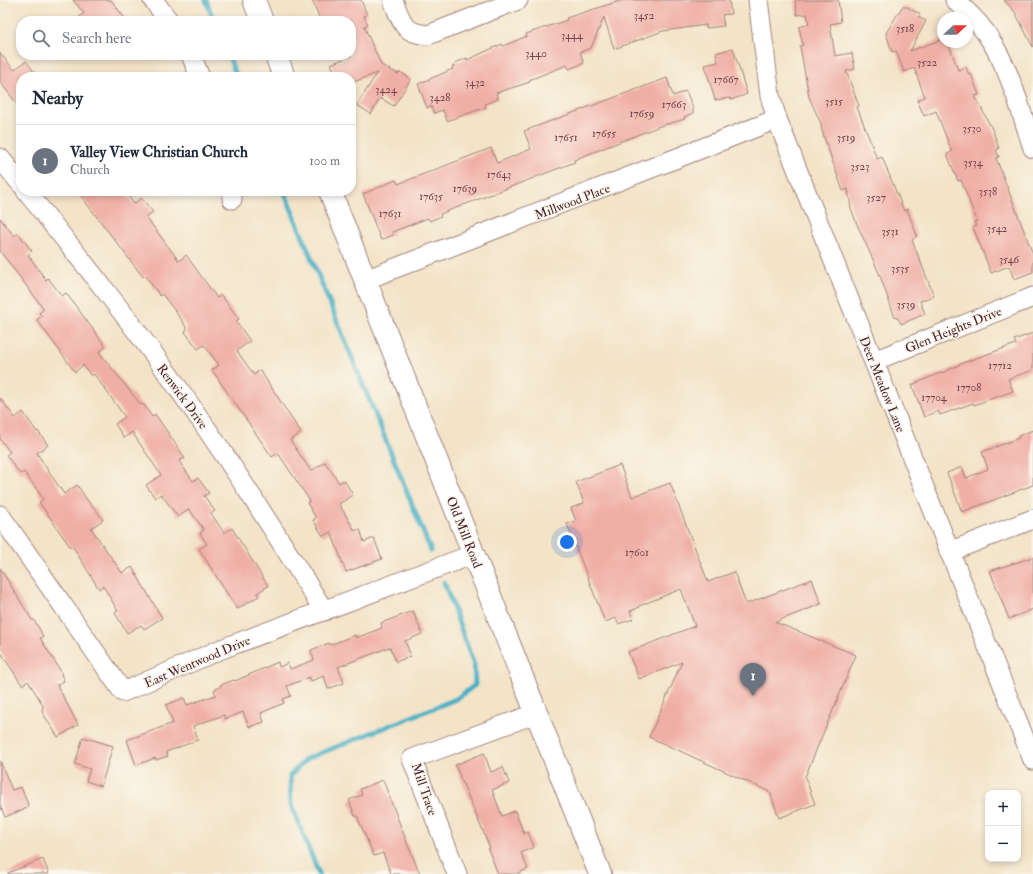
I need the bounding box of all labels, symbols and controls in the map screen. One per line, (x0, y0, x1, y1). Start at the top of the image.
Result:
house number: 3452 (634, 9, 655, 22)
north arrow (937, 12, 973, 48)
search box (16, 16, 356, 60)
house number: 3518 (896, 22, 914, 35)
icon: search (30, 27, 52, 49)
text: Search here (62, 29, 131, 48)
house number: 3444 (561, 29, 584, 42)
house number: 3440 (525, 47, 547, 60)
house number: 3522 (917, 56, 938, 69)
house number: 17667 (713, 73, 739, 86)
house number: 3432 (465, 76, 485, 89)
house number: 3424 (375, 83, 398, 96)
text: Nearby (32, 88, 83, 109)
house number: 3428 (430, 91, 450, 104)
house number: 3515 (825, 95, 843, 108)
house number: 17663 (662, 98, 686, 111)
house number: 17659 (630, 107, 655, 120)
house number: 3530 (963, 122, 982, 135)
house number: 17655 (592, 127, 616, 140)
house number: 17651 (554, 131, 578, 144)
house number: 3519 (837, 131, 855, 144)
text: Valley View Christian Church (70, 143, 248, 162)
text: 1 (43, 153, 47, 169)
text: 100 m (309, 153, 340, 169)
house number: 3534 (963, 156, 984, 169)
house number: 3523 (851, 160, 869, 173)
text: Church (70, 162, 110, 178)
house number: 17643 (487, 168, 511, 181)
street label: Millwood Place (533, 180, 613, 224)
house number: 17639 (453, 182, 477, 195)
house number: 3538 (979, 185, 997, 198)
house number: 17635 (419, 190, 443, 203)
house number: 3527 (866, 191, 886, 204)
house number: 17631 (379, 207, 401, 220)
house number: 3542 (987, 222, 1008, 235)
house number: 3531 (881, 225, 899, 238)
house number: 3546 (999, 253, 1021, 266)
house number: 3535 (891, 262, 909, 275)
house number: 3539 (897, 298, 915, 311)
street label: Glen Heights Drive (903, 303, 1005, 357)
street label: Deer Meadow Lane (855, 334, 909, 435)
house number: 17712 (988, 359, 1012, 372)
street label: Renwick Drive (153, 361, 211, 433)
house number: 17708 (957, 381, 981, 394)
house number: 17704 (921, 391, 948, 404)
street label: Old Mill Road (443, 494, 486, 571)
your location (557, 532, 577, 552)
house number: 17601 (625, 546, 649, 559)
street label: East Wentwood Drive (142, 632, 253, 692)
pin: 1 (740, 663, 766, 696)
street label: Mill Trace (408, 761, 441, 818)
map controls (985, 790, 1021, 862)
button: + (985, 790, 1021, 826)
button: − (985, 826, 1021, 862)

